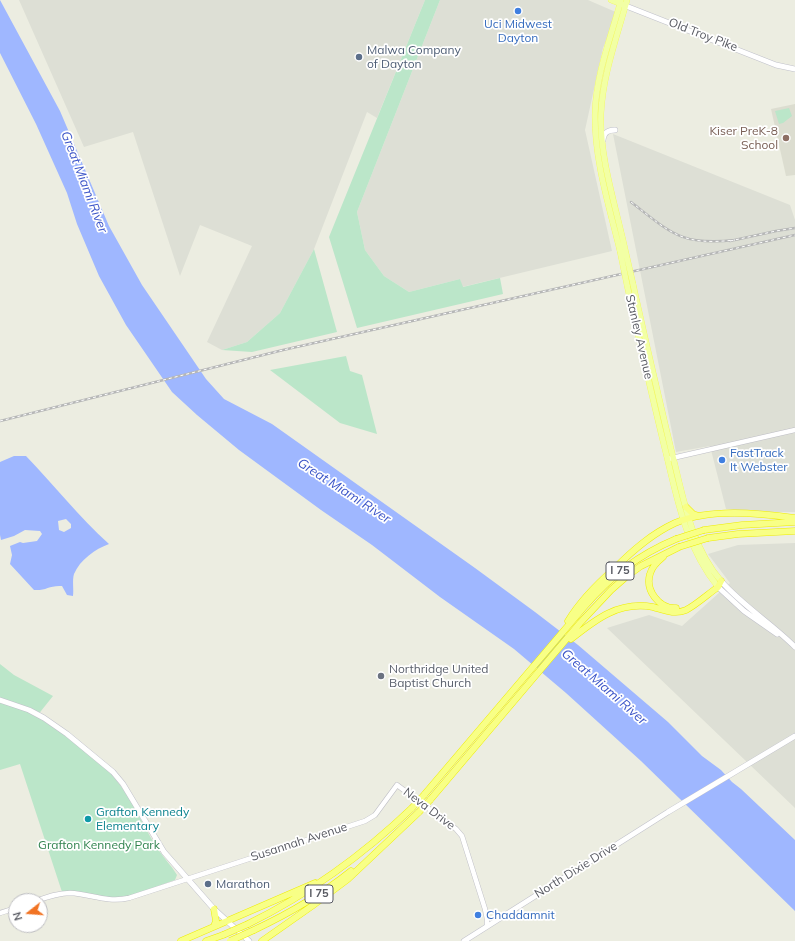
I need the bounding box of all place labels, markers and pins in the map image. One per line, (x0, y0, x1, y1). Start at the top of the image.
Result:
marker: Uci Midwest Dayton (513, 6, 523, 16)
place label: Uci Midwest Dayton (484, 17, 552, 45)
place label: Malwa Company of Dayton (367, 43, 461, 71)
marker: Malwa Company of Dayton (354, 52, 364, 62)
place label: Kiser PreK-8 School (710, 124, 778, 152)
marker: Kiser PreK-8 School (781, 133, 791, 143)
place label: FastTrack It Webster (730, 446, 788, 474)
marker: FastTrack It Webster (717, 455, 727, 465)
place label: Northridge United Baptist Church (389, 662, 489, 690)
marker: Northridge United Baptist Church (376, 671, 386, 681)
place label: Grafton Kennedy Elementary (96, 805, 189, 833)
marker: Grafton Kennedy Elementary (83, 814, 93, 824)
place label: Marathon (216, 877, 270, 891)
marker: Marathon (203, 879, 213, 889)
place label: Chaddamnit (486, 908, 555, 922)
marker: Chaddamnit (473, 910, 483, 920)

